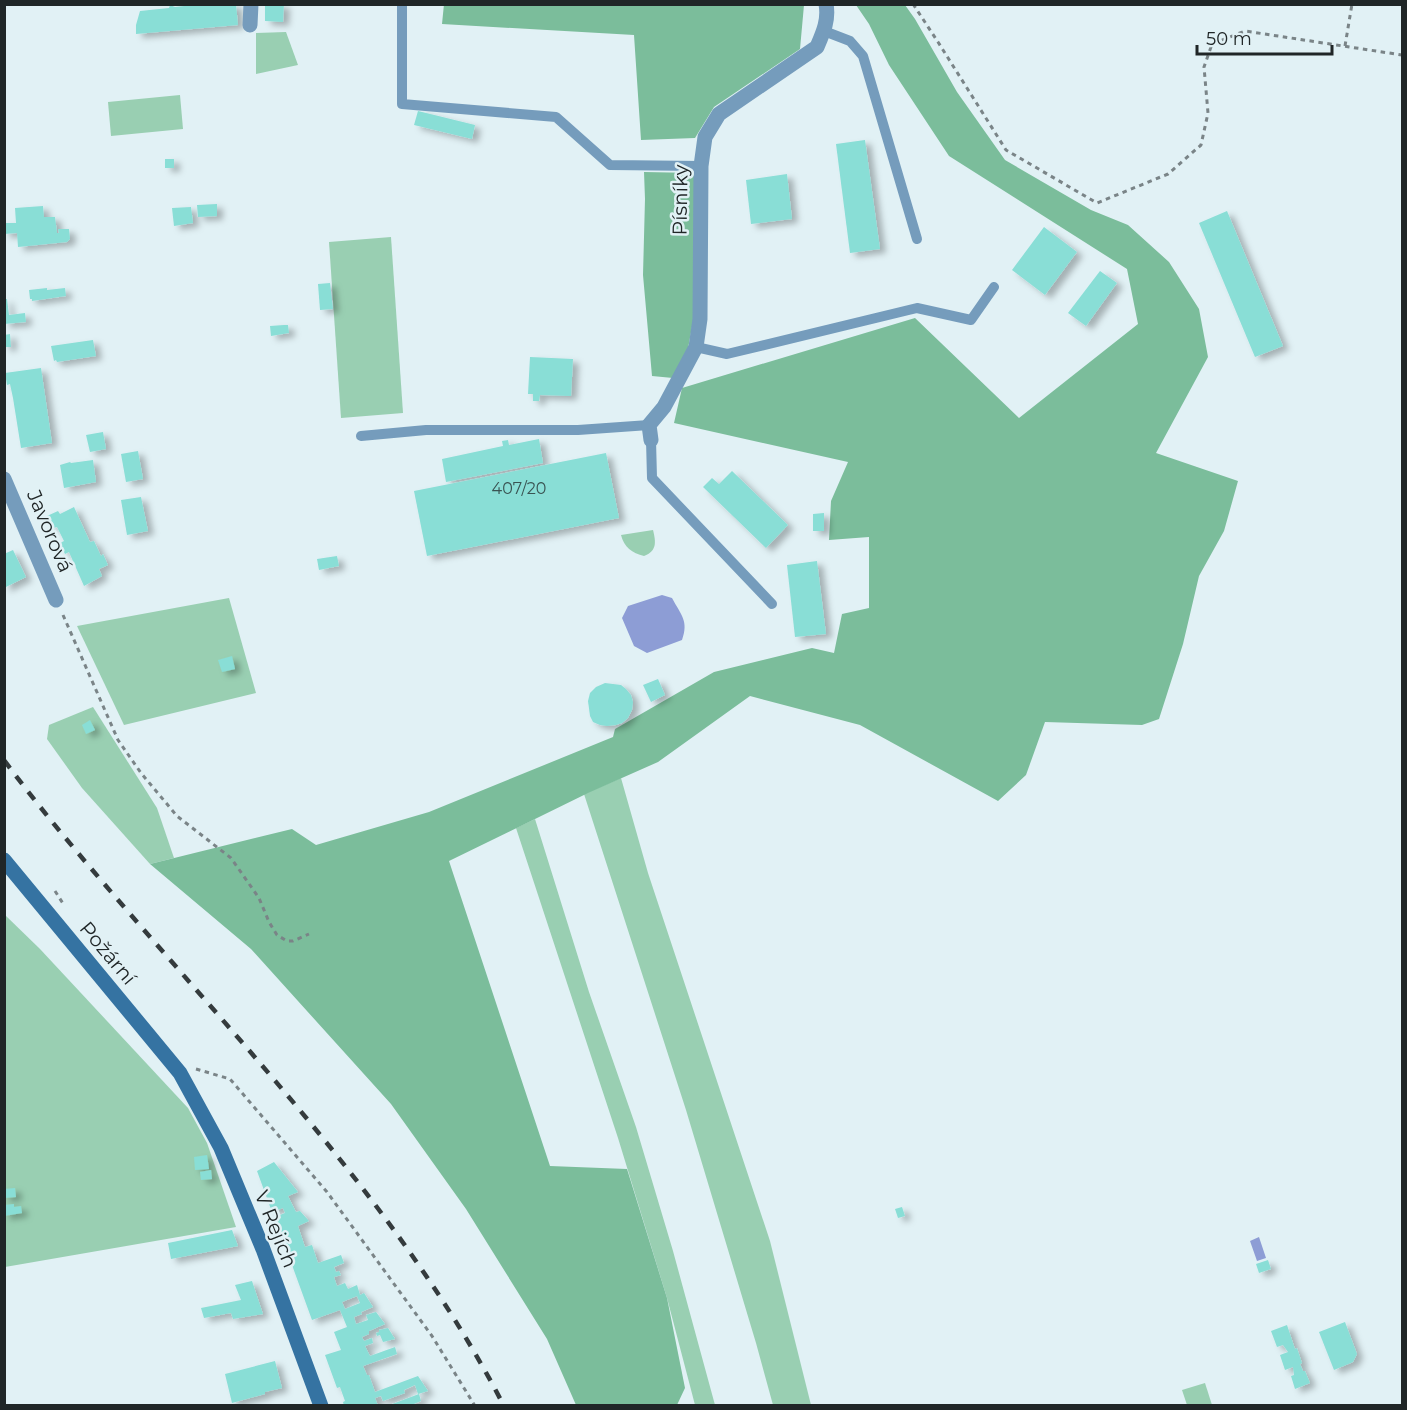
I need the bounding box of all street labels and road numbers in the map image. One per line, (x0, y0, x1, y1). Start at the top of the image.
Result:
street label: Písníky (667, 164, 693, 236)
street label: Javorová (22, 485, 78, 576)
street label: Požární (75, 916, 142, 991)
street label: V Rejích (250, 1187, 302, 1271)

